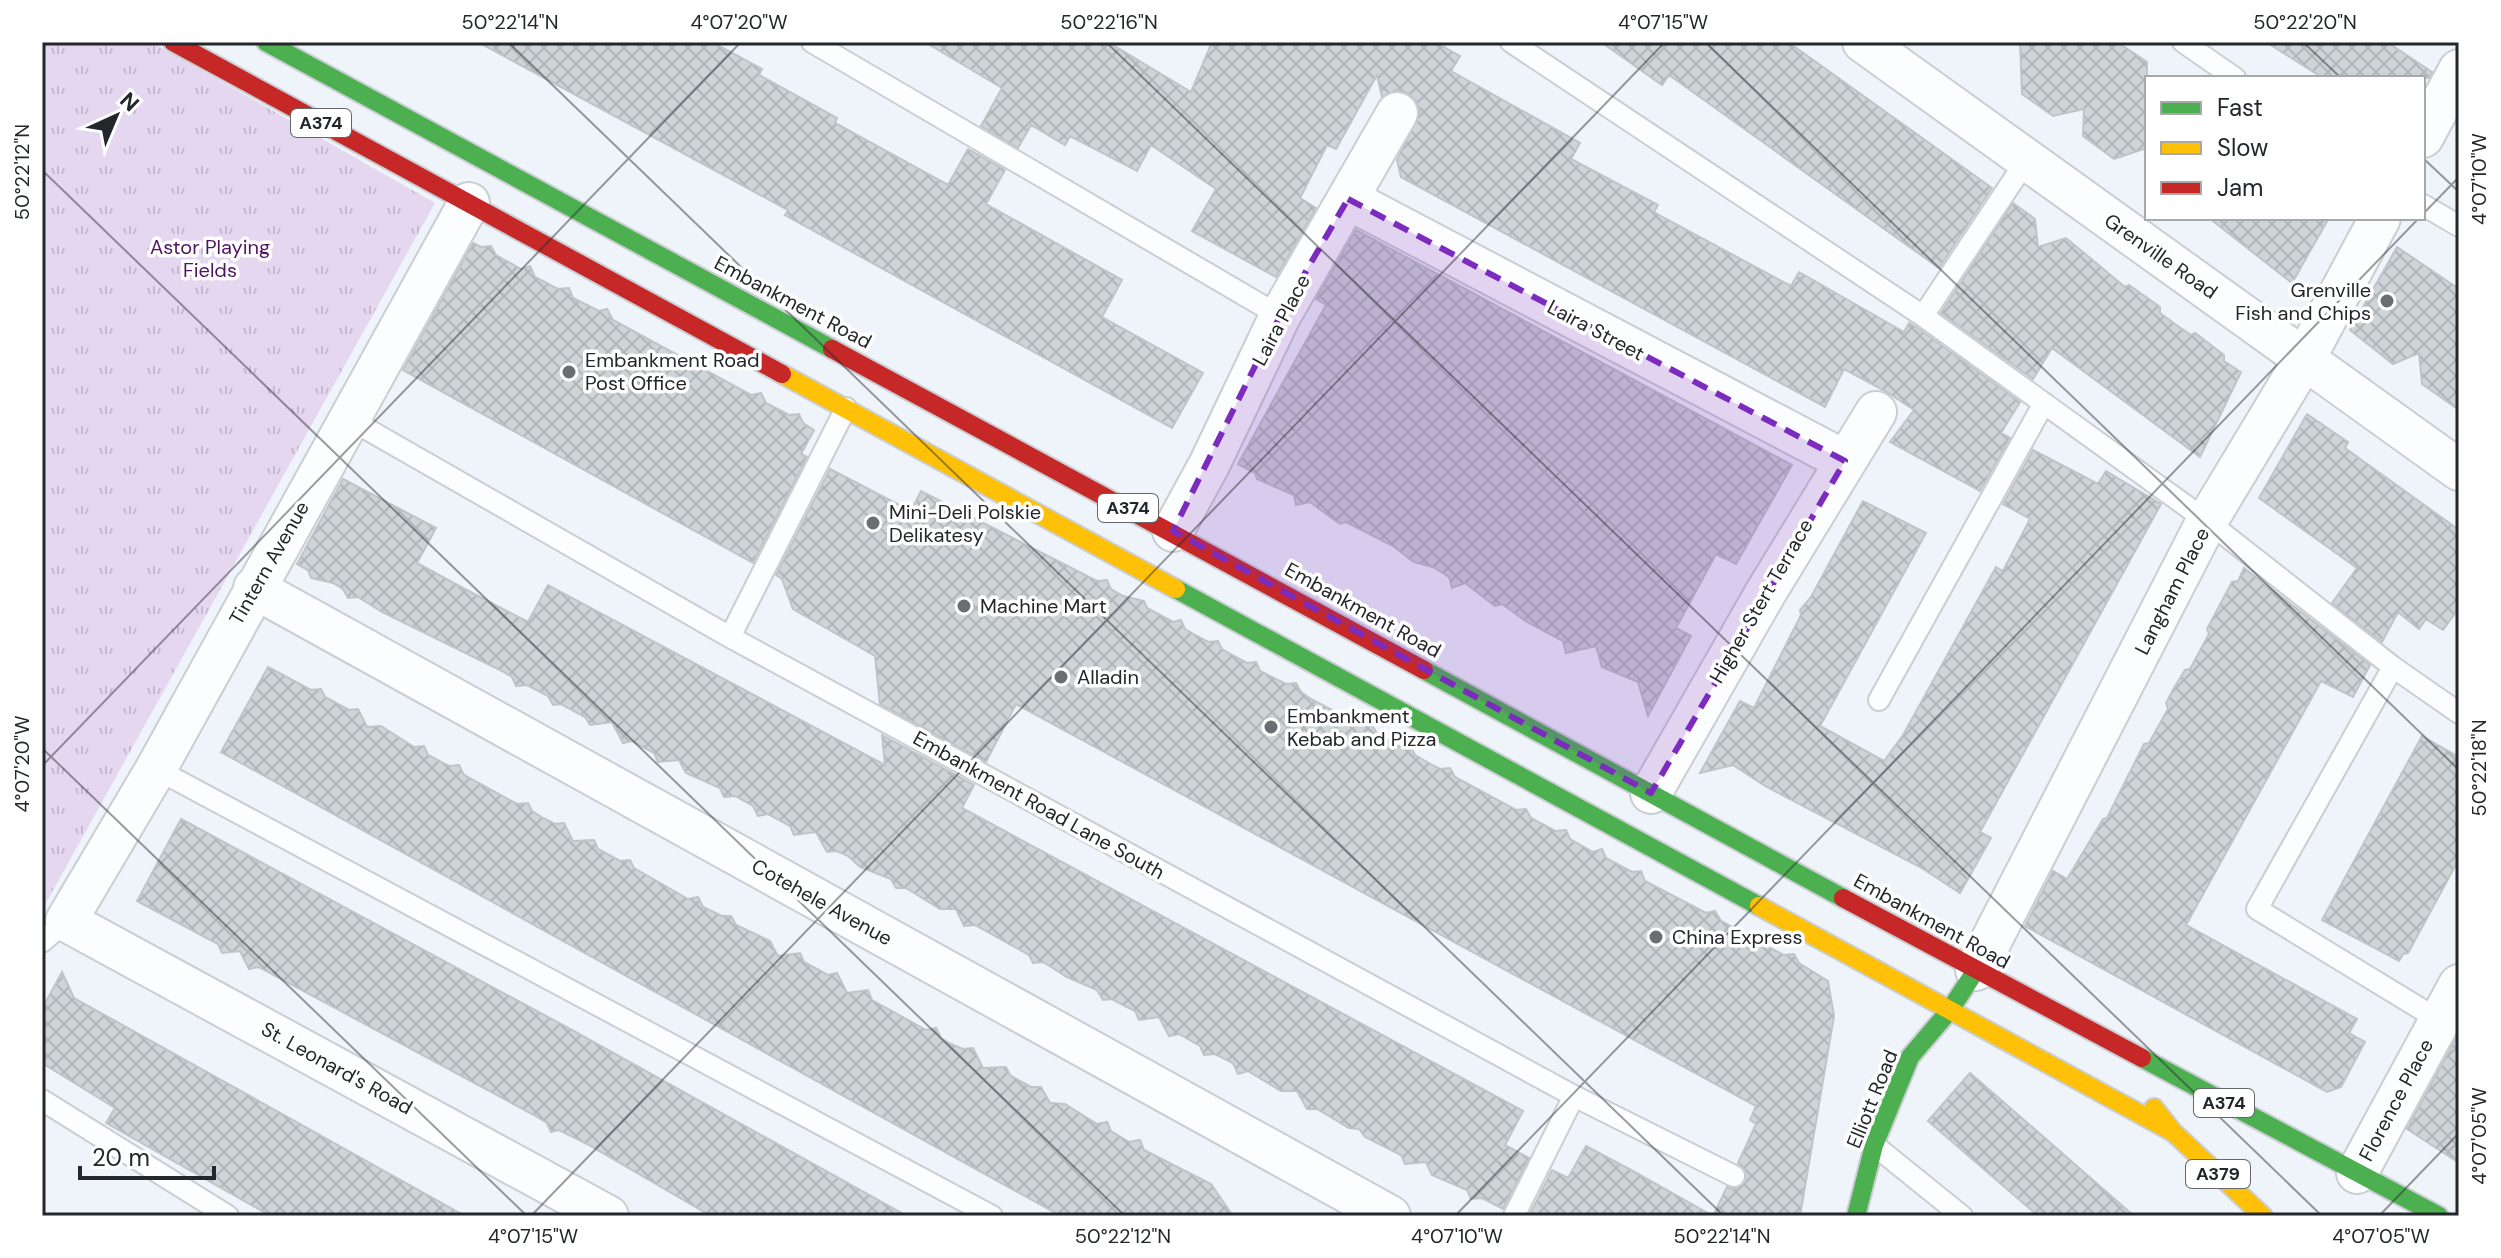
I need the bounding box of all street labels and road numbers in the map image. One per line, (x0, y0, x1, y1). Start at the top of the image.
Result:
road number: A374 (291, 109, 351, 137)
street label: Grenville Road (2099, 207, 2223, 305)
street label: Embankment Road (710, 250, 876, 354)
street label: Laira Place (1246, 270, 1316, 370)
street label: Laira Street (1543, 294, 1649, 367)
road number: A374 (1098, 494, 1158, 522)
street label: Tintern Avenue (223, 496, 315, 630)
street label: Higher Stert Terrace (1703, 514, 1819, 688)
street label: Langham Place (2129, 523, 2215, 659)
street label: Embankment Road (1280, 556, 1446, 664)
street label: Embankment Road Lane South (909, 725, 1169, 885)
street label: Cotehele Avenue (747, 853, 897, 951)
street label: Embankment Road (1849, 867, 2015, 975)
street label: St. Leonard's Road (257, 1016, 417, 1120)
street label: Florence Place (2353, 1034, 2439, 1166)
street label: Elliott Road (1840, 1046, 1904, 1152)
road number: A374 (2194, 1089, 2254, 1117)
road number: A379 (2186, 1160, 2250, 1188)

